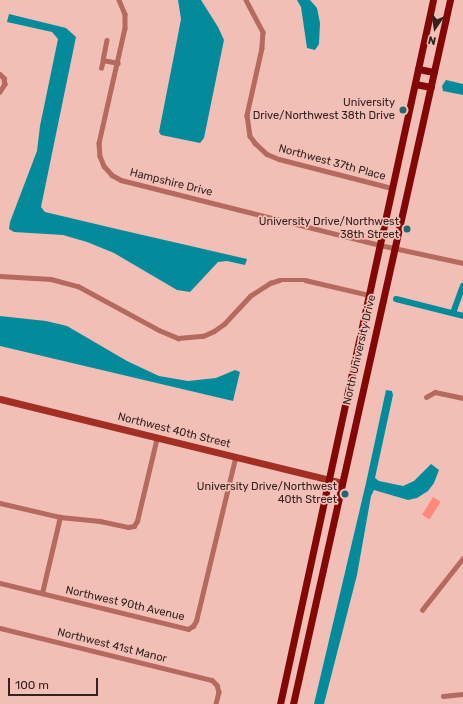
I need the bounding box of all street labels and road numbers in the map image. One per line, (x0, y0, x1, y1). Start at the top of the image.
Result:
street label: Northwest 37th Place (277, 142, 387, 184)
street label: Hampshire Drive (128, 166, 214, 200)
street label: North University Drive (341, 294, 379, 406)
street label: Northwest 40th Street (116, 411, 232, 451)
street label: Northwest 90th Avenue (64, 584, 186, 624)
street label: Northwest 41st Manor (56, 626, 168, 666)

